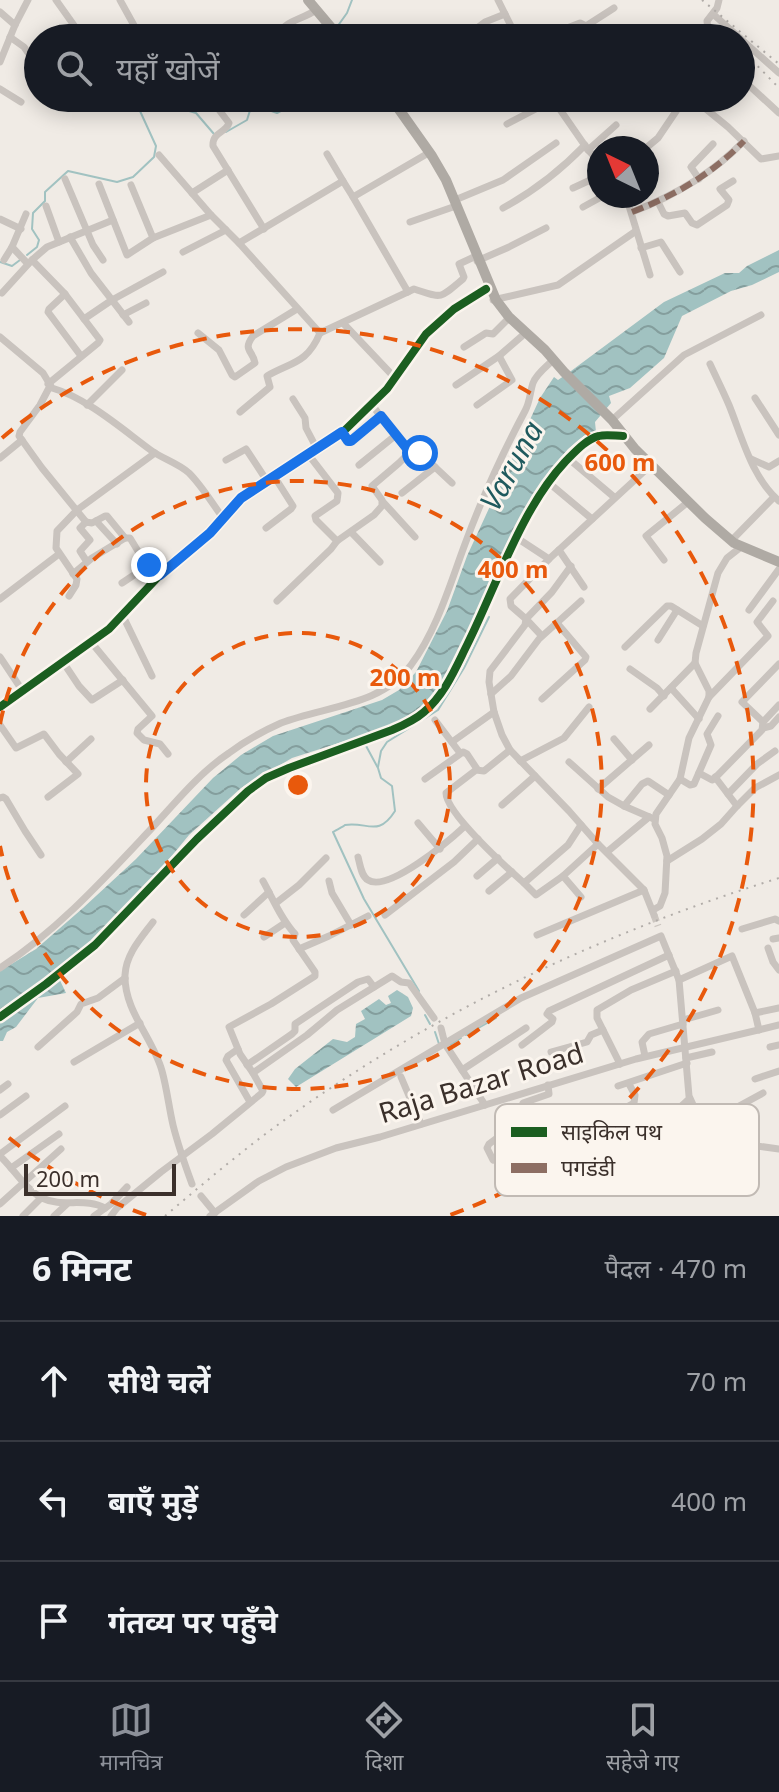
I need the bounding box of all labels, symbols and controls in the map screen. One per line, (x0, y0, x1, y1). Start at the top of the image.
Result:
search box (24, 24, 755, 112)
icon: search (52, 46, 96, 90)
text: यहाँ खोजें (116, 48, 219, 89)
north arrow (587, 136, 659, 208)
water label: Varuna (469, 413, 552, 518)
route start (402, 435, 438, 471)
text: 600 m (585, 445, 655, 478)
route end (131, 547, 167, 583)
text: 400 m (478, 552, 548, 585)
text: 200 m (370, 660, 440, 693)
centre of rings (284, 771, 312, 799)
street label: Raja Bazar Road (374, 1033, 588, 1131)
legend (495, 1104, 759, 1196)
text: साइकिल पथ (561, 1116, 663, 1146)
text: पगडंडी (561, 1152, 615, 1182)
scale bar (24, 1160, 176, 1196)
text: 200 m (36, 1163, 100, 1193)
text: 6 मिनट (32, 1245, 132, 1291)
text: पैदल · 470 m (605, 1250, 747, 1286)
icon: ahead (32, 1359, 76, 1403)
text: सीधे चलें (108, 1361, 210, 1402)
text: 70 m (686, 1363, 747, 1399)
icon: left (32, 1479, 76, 1523)
text: बाएँ मुड़ें (108, 1481, 198, 1522)
text: 400 m (671, 1483, 747, 1519)
icon: arrive (32, 1599, 76, 1643)
text: गंतव्य पर पहुँचे (108, 1601, 278, 1642)
tab: मानचित्र (100, 1698, 163, 1776)
tab: दिशा (362, 1698, 406, 1776)
tab: सहेजे गए (606, 1698, 679, 1776)

